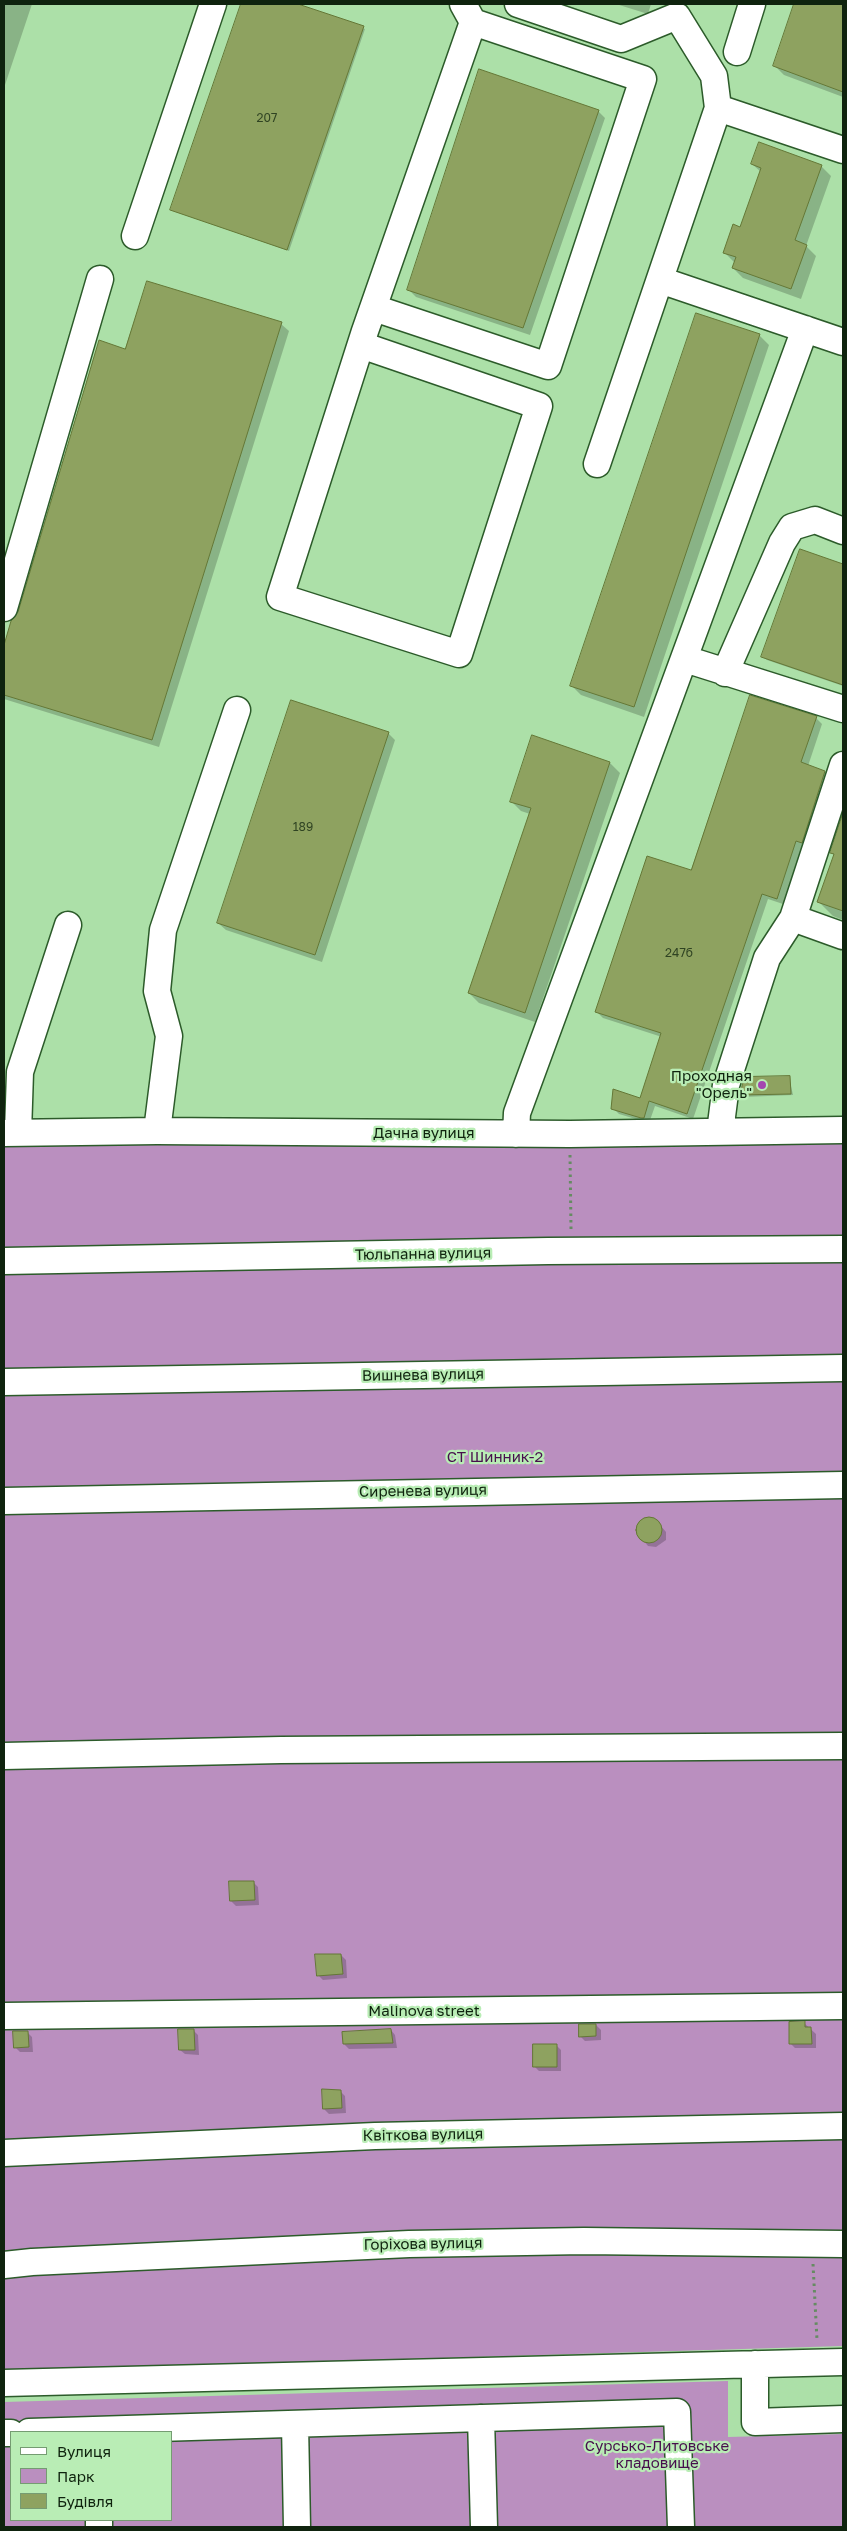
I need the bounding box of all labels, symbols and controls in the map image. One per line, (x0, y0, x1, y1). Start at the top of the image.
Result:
house number: 207 (257, 111, 277, 125)
house number: 189 (293, 820, 313, 834)
house number: 247б (665, 946, 693, 960)
place label: Проходная "Орель" (671, 1067, 752, 1102)
marker: Проходная "Орель" (756, 1079, 768, 1091)
street label: Дачна вулиця (373, 1124, 475, 1142)
street label: Тюльпанна вулиця (355, 1244, 491, 1264)
street label: Вишнева вулиця (362, 1365, 484, 1385)
park label: СТ Шинник-2 (447, 1448, 543, 1466)
street label: Сиренева вулиця (359, 1481, 487, 1501)
street label: Malinova street (368, 2002, 480, 2020)
street label: Квіткова вулиця (363, 2125, 483, 2145)
street label: Горіхова вулиця (363, 2234, 483, 2254)
legend (10, 2431, 172, 2521)
park label: Сурсько-Литовське кладовище (585, 2437, 729, 2472)
text: Вулиця (57, 2442, 111, 2460)
text: Парк (57, 2467, 95, 2485)
text: Будівля (57, 2492, 113, 2510)

